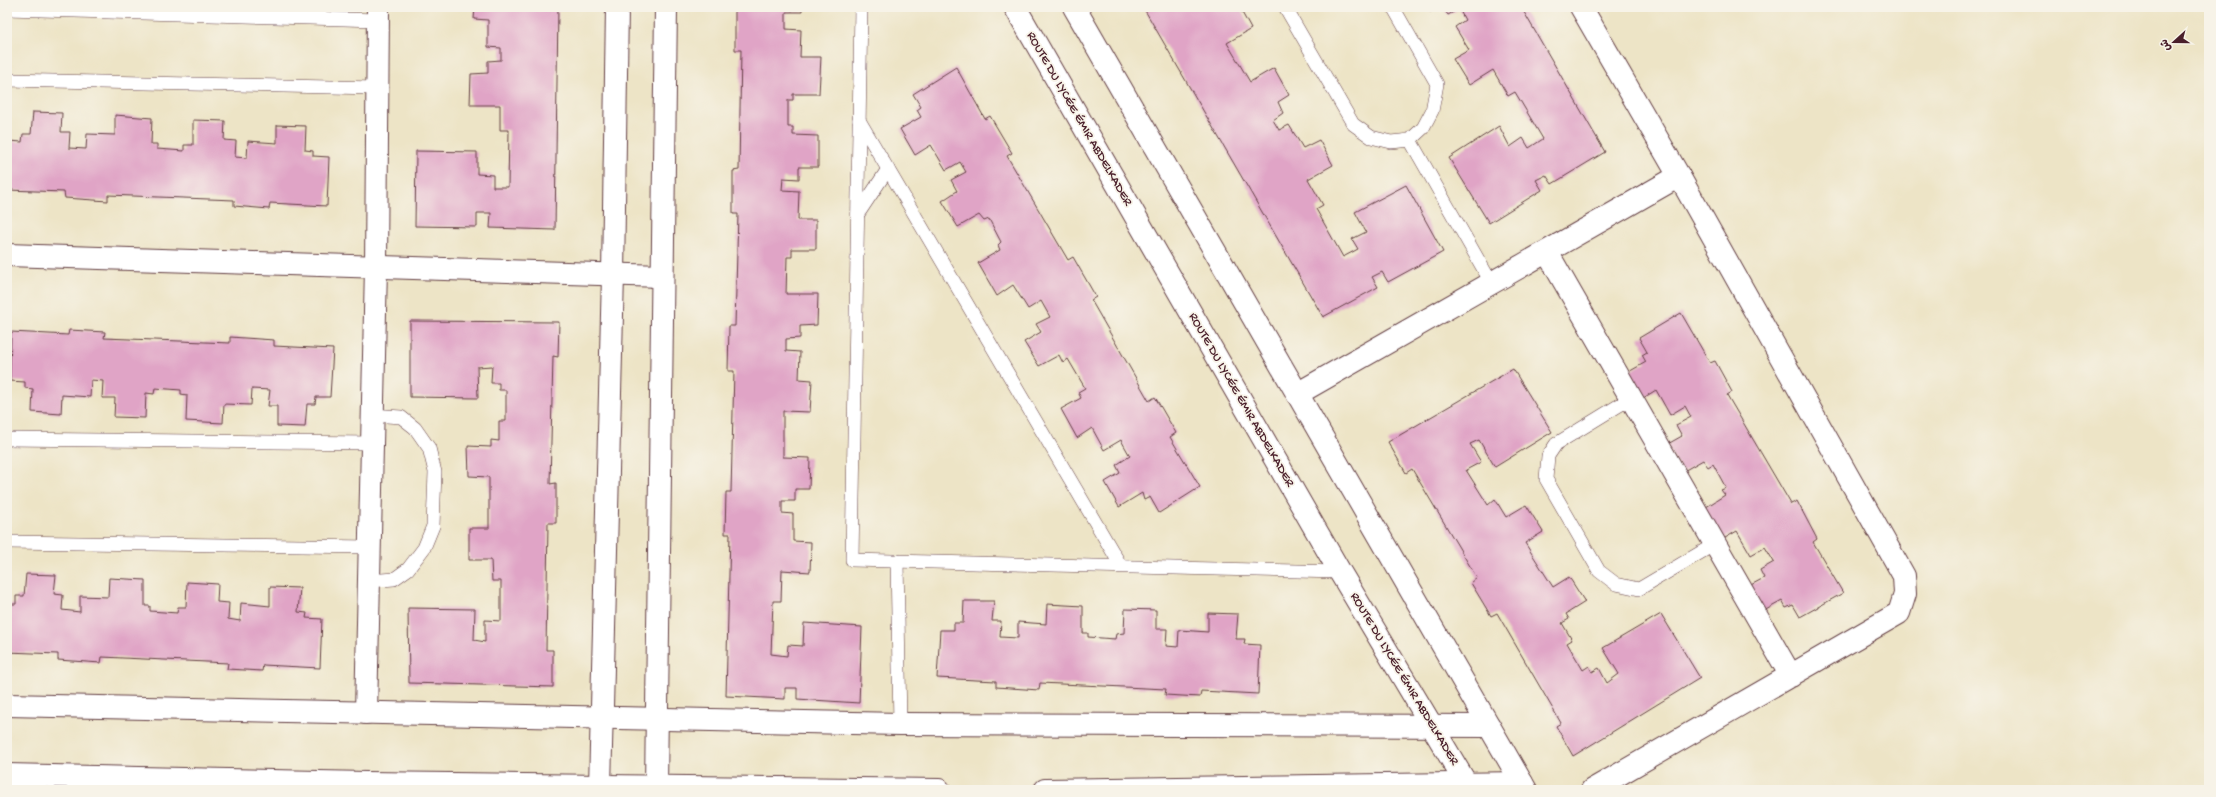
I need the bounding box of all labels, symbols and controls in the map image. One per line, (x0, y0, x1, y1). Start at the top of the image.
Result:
north arrow (2154, 22, 2194, 62)
street label: ROUTE DU LYCÉE ÉMIR ABDELKADER (1023, 29, 1137, 210)
text: ش (2159, 37, 2174, 53)
street label: ROUTE DU LYCÉE ÉMIR ABDELKADER (1185, 310, 1299, 491)
street label: ROUTE DU LYCÉE ÉMIR ABDELKADER (1346, 590, 1463, 769)

